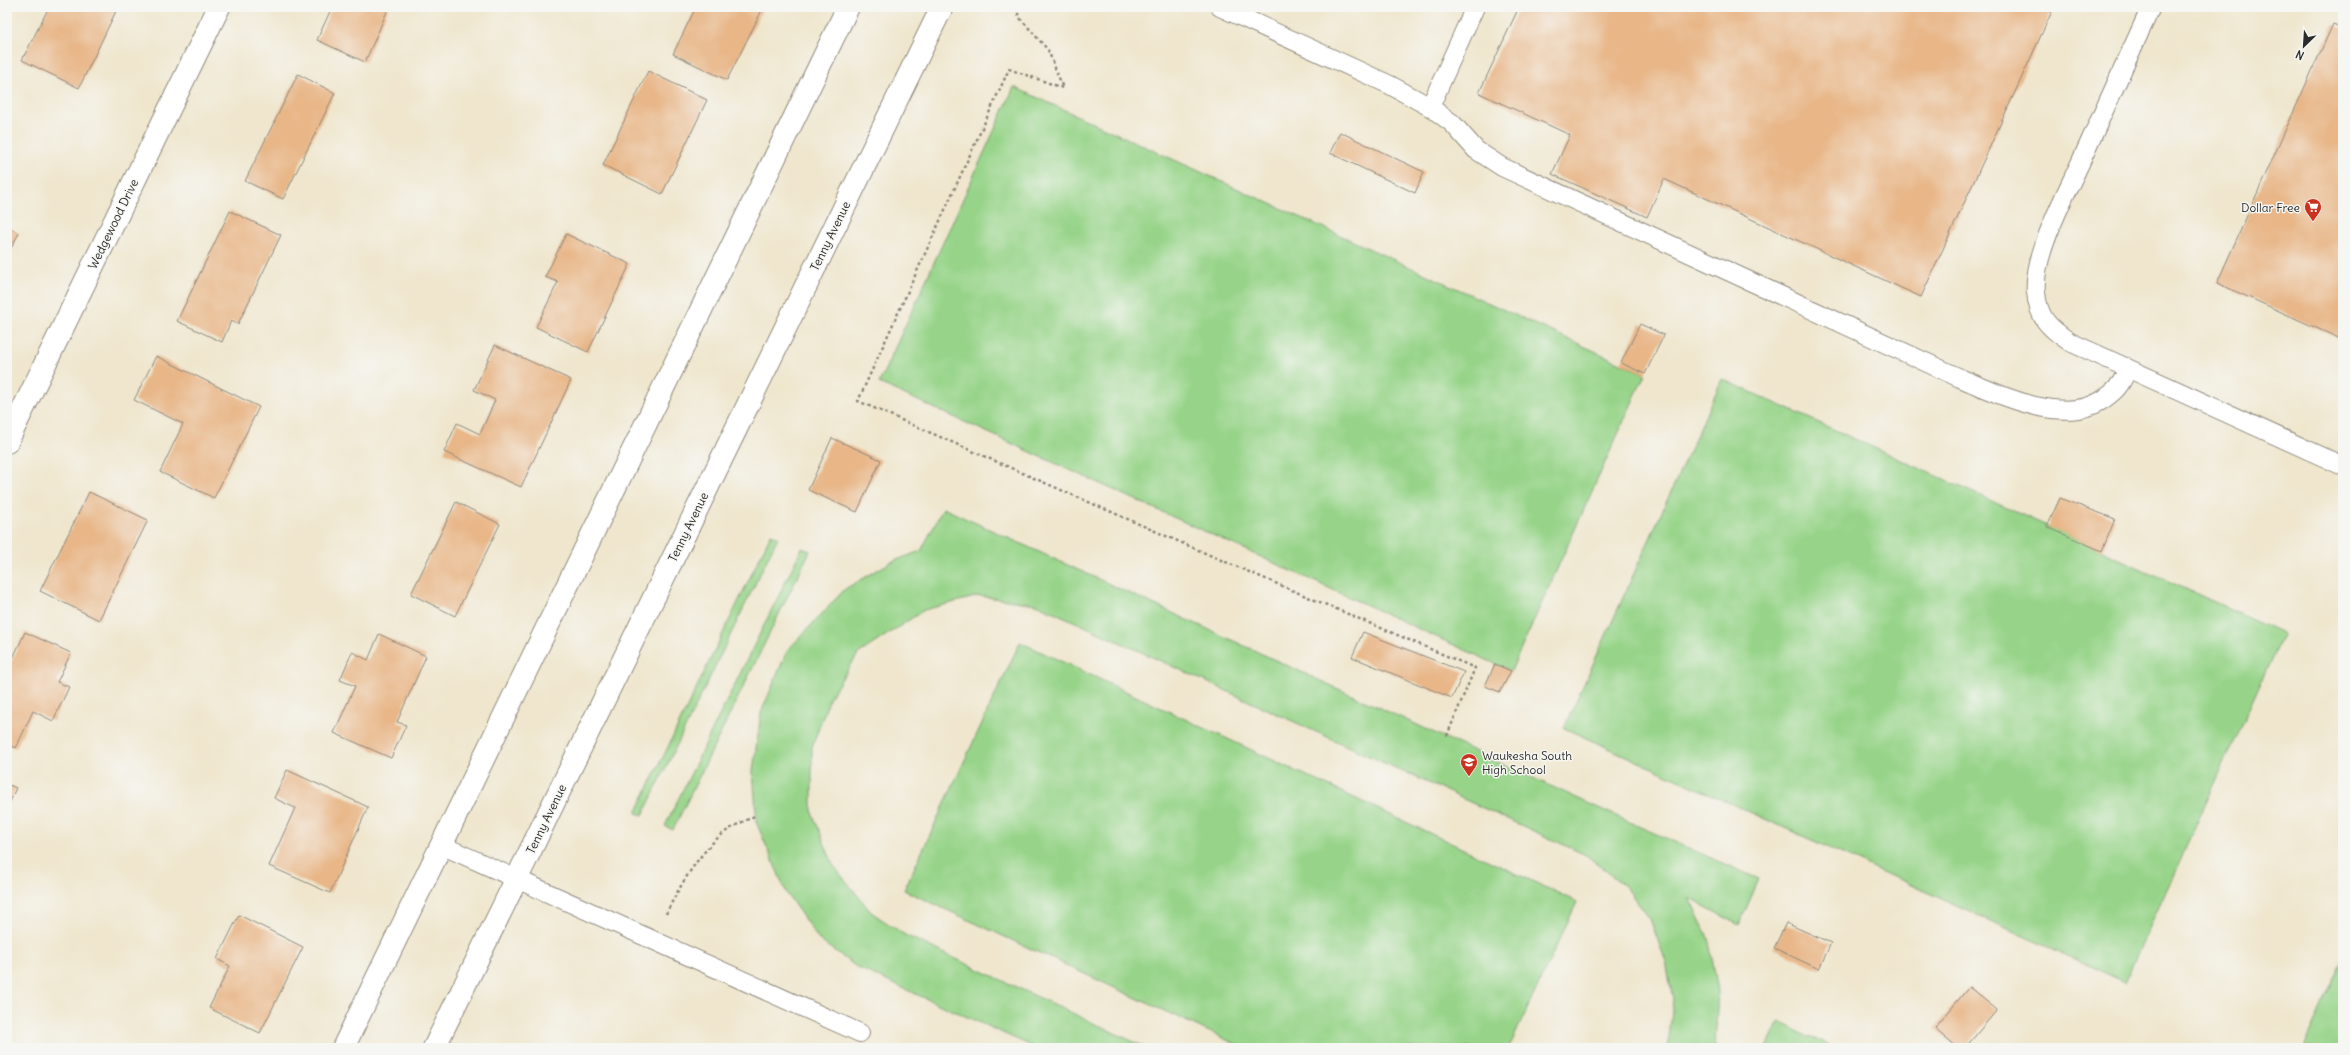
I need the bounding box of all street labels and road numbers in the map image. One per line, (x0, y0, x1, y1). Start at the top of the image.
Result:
street label: Wedgewood Drive (85, 177, 141, 271)
street label: Tenny Avenue (807, 199, 853, 273)
street label: Tenny Avenue (665, 490, 711, 564)
street label: Tenny Avenue (523, 782, 569, 856)

